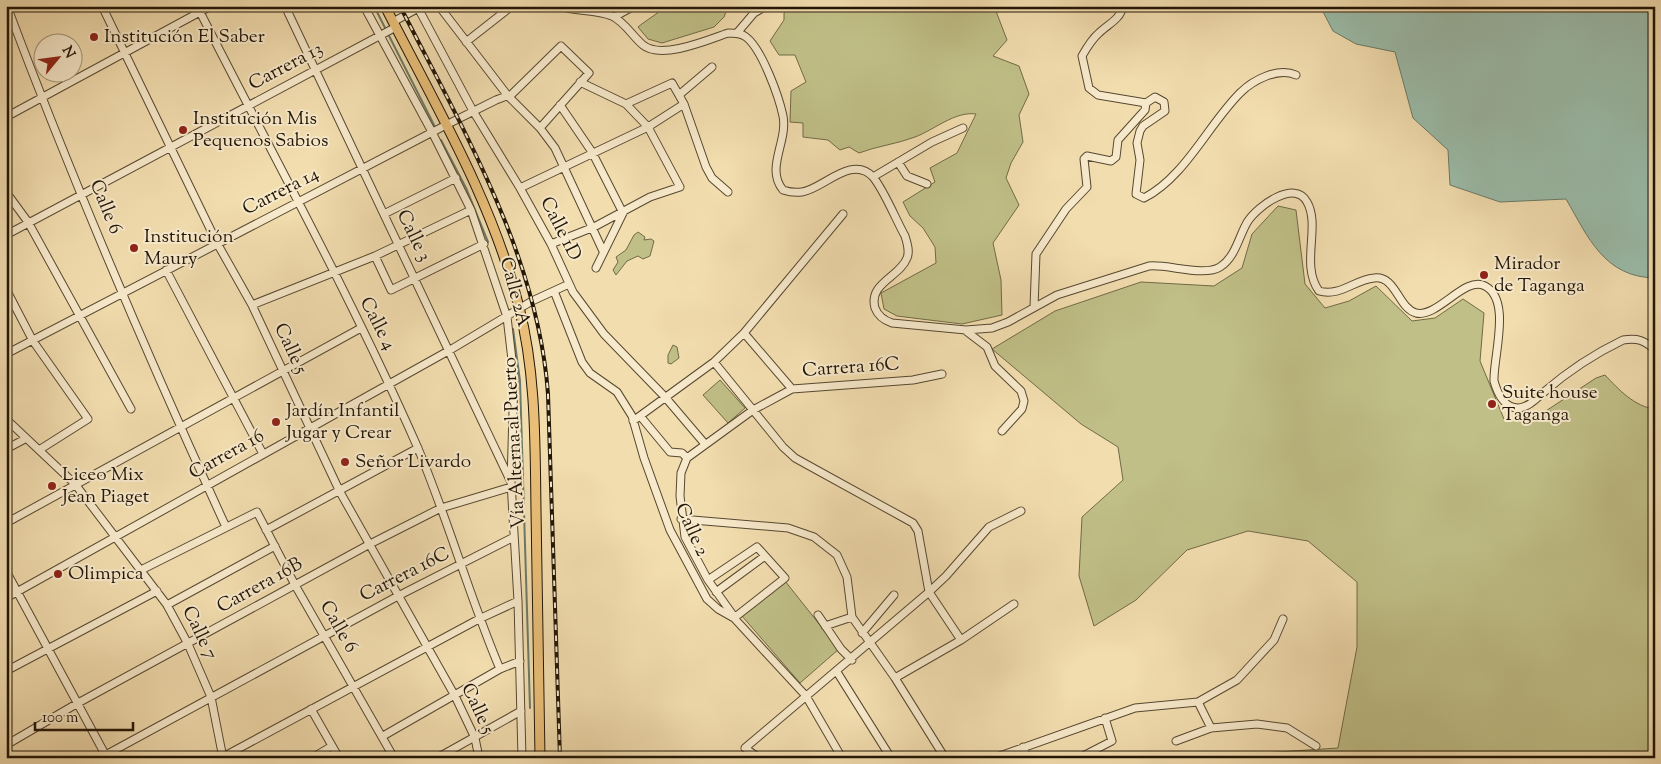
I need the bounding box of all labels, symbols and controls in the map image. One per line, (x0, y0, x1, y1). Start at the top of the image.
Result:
place label: Institución El Saber (104, 24, 265, 51)
marker: Institución El Saber (88, 31, 100, 43)
north arrow (32, 32, 82, 82)
street label: Carrera 13 (244, 36, 328, 98)
text: N (56, 43, 79, 62)
place label: Institución Mis Pequenos Sabios (193, 106, 328, 155)
marker: Institución Mis Pequenos Sabios (177, 124, 189, 136)
street label: Carrera 14 (238, 161, 324, 223)
street label: Calle 6 (82, 176, 128, 238)
street label: Calle 1D (532, 192, 588, 266)
street label: Calle 3 (389, 205, 437, 267)
place label: Institución Maury (144, 224, 234, 273)
marker: Institución Maury (128, 242, 140, 254)
place label: Mirador de Taganga (1494, 251, 1585, 300)
street label: Calle 2A (492, 254, 536, 331)
marker: Mirador de Taganga (1478, 269, 1490, 281)
street label: Calle 4 (352, 293, 402, 356)
street label: Calle 5 (266, 319, 314, 379)
street label: Carrera 16C (801, 351, 901, 385)
street label: Vía Alterna al Puerto (497, 356, 533, 530)
place label: Suite house Taganga (1502, 380, 1598, 429)
place label: Jardín Infantil Jugar y Crear (285, 398, 400, 447)
marker: Suite house Taganga (1486, 398, 1498, 410)
marker: Jardín Infantil Jugar y Crear (270, 416, 282, 428)
street label: Carrera 16 (184, 423, 270, 487)
place label: Señor Livardo (355, 449, 471, 476)
marker: Señor Livardo (339, 456, 351, 468)
place label: Liceo Mix Jean Piaget (61, 462, 150, 511)
marker: Liceo Mix Jean Piaget (46, 480, 58, 492)
street label: Calle 2 (667, 499, 715, 561)
street label: Carrera 16C (355, 541, 455, 609)
street label: Carrera 16B (212, 551, 308, 621)
place label: Olimpica (68, 561, 144, 588)
marker: Olimpica (52, 568, 64, 580)
street label: Calle 6 (312, 596, 364, 658)
street label: Calle 7 (174, 602, 224, 665)
street label: Calle 5 (453, 679, 501, 739)
scale bar (35, 699, 132, 731)
text: 100 m (42, 708, 79, 729)

